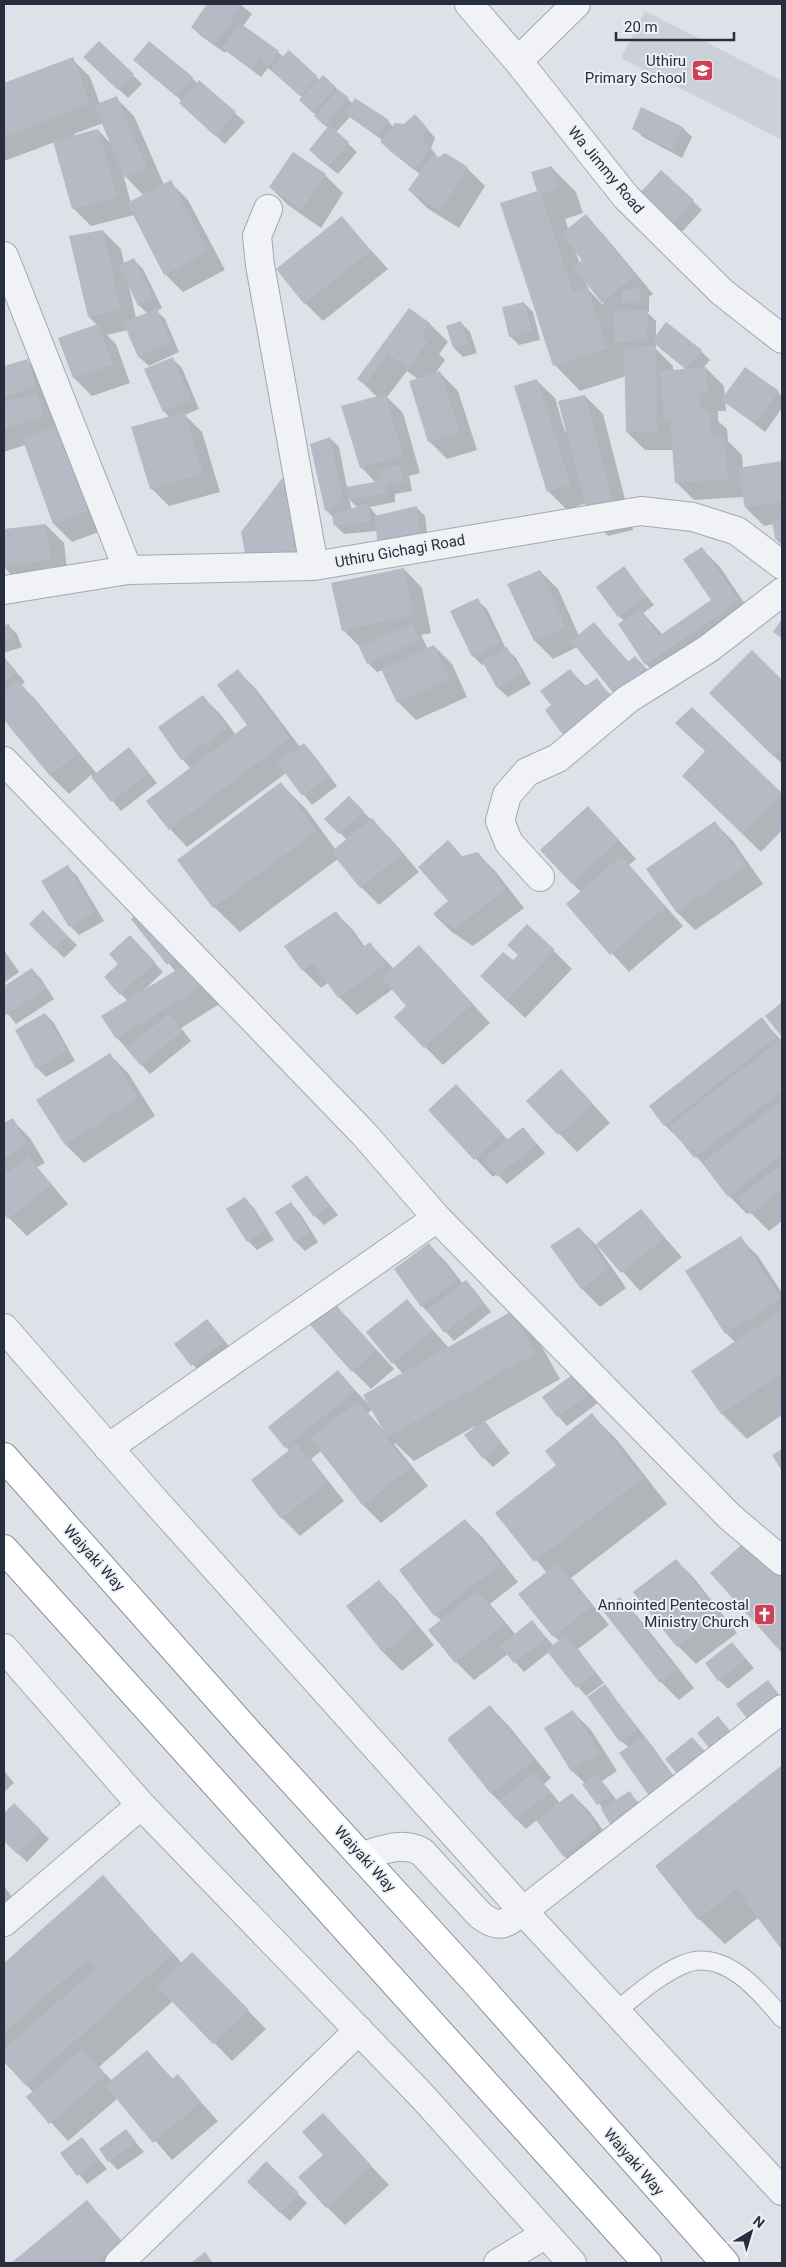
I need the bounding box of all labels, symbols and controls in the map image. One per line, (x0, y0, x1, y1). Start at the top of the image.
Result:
scale bar (616, 10, 734, 42)
text: 20 m (624, 18, 658, 36)
place label: Uthiru Primary School (585, 52, 686, 87)
school or university icon: Uthiru Primary School (690, 58, 714, 82)
street label: Wa Jimmy Road (564, 123, 648, 217)
street label: Uthiru Gichagi Road (333, 531, 467, 571)
street label: Waiyaki Way (59, 1521, 129, 1595)
place label: Annointed Pentecostal Ministry Church (598, 1596, 749, 1631)
church icon: Annointed Pentecostal Ministry Church (753, 1602, 777, 1626)
street label: Waiyaki Way (330, 1822, 400, 1896)
street label: Waiyaki Way (600, 2125, 668, 2199)
north arrow (726, 2207, 776, 2257)
text: N (750, 2212, 768, 2231)

